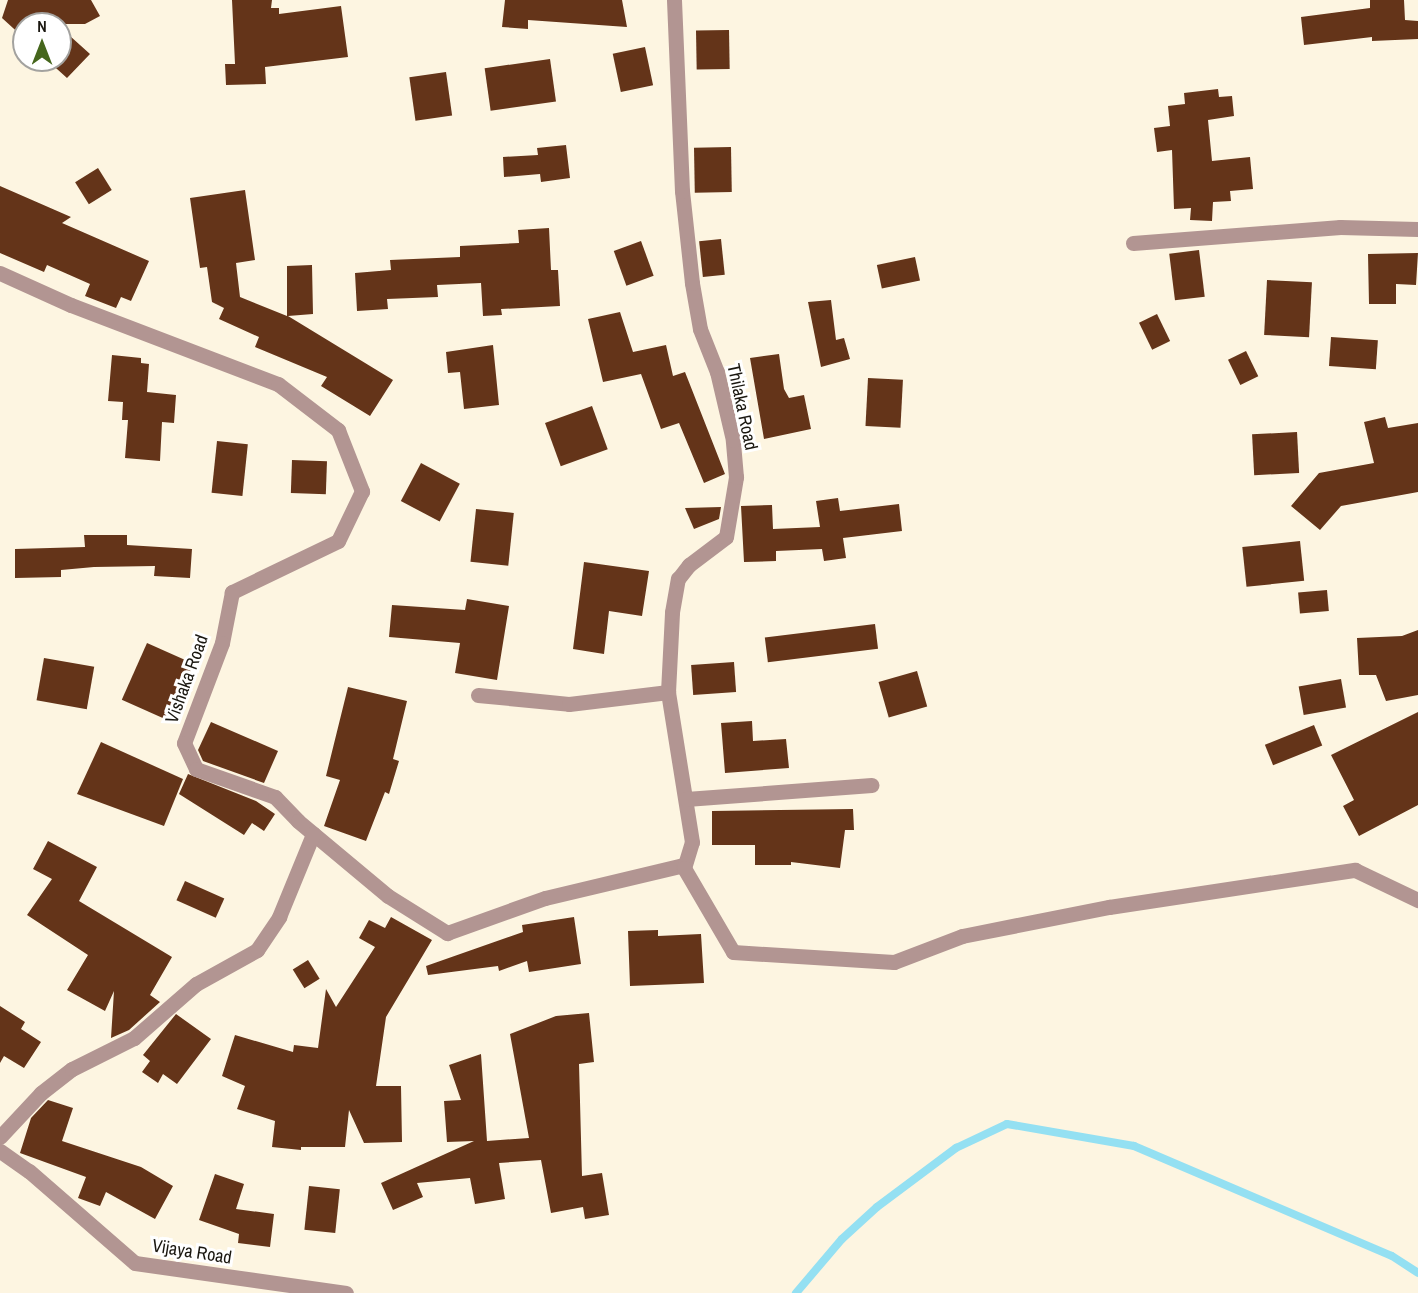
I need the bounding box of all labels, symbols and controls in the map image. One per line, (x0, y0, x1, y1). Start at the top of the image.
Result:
north arrow (12, 12, 72, 72)
text: N (37, 15, 47, 37)
street label: Thilaka Road (722, 362, 762, 452)
street label: Vishaka Road (161, 632, 213, 726)
street label: Vijaya Road (151, 1235, 233, 1269)

